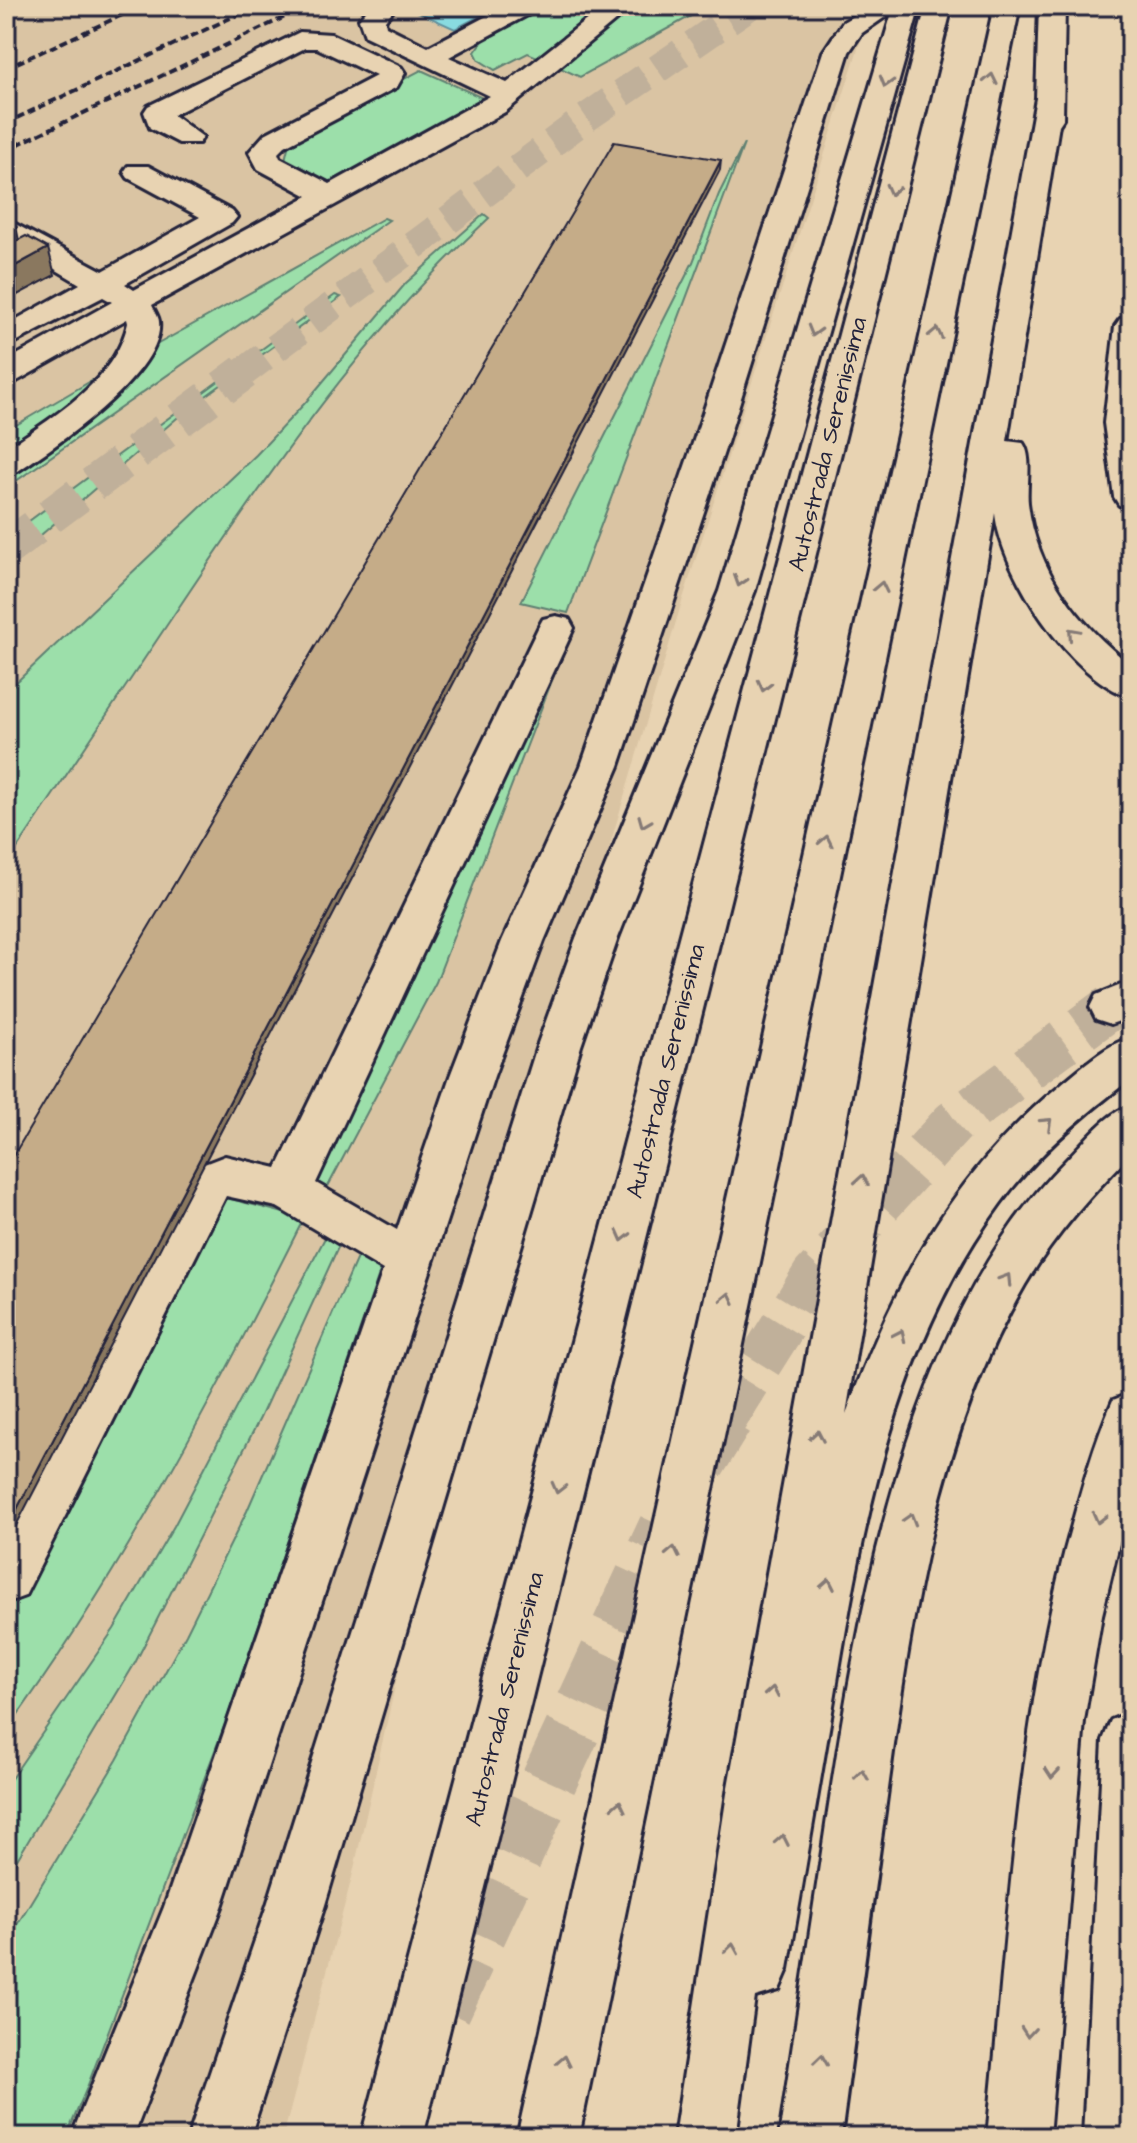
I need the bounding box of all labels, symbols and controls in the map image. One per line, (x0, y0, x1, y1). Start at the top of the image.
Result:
one-way arrow (982, 72, 999, 86)
one-way arrow (879, 74, 895, 88)
one-way arrow (884, 183, 901, 196)
street label: Autostrada Serenissima (780, 314, 876, 575)
one-way arrow (807, 324, 823, 338)
one-way arrow (927, 327, 944, 340)
one-way arrow (733, 573, 749, 587)
one-way arrow (872, 581, 889, 594)
one-way arrow (1067, 628, 1082, 642)
one-way arrow (757, 678, 774, 692)
one-way arrow (637, 814, 654, 828)
one-way arrow (817, 835, 834, 848)
street label: Autostrada Serenissima (618, 941, 714, 1202)
one-way arrow (1038, 1118, 1052, 1133)
one-way arrow (852, 1173, 869, 1187)
one-way arrow (615, 1229, 632, 1242)
one-way arrow (996, 1273, 1011, 1287)
one-way arrow (719, 1292, 736, 1305)
one-way arrow (891, 1329, 907, 1344)
one-way arrow (808, 1429, 825, 1443)
one-way arrow (551, 1480, 568, 1494)
one-way arrow (1092, 1510, 1109, 1524)
one-way arrow (901, 1513, 917, 1527)
one-way arrow (664, 1546, 681, 1560)
street label: Autostrada Serenissima (457, 1569, 553, 1830)
one-way arrow (818, 1577, 835, 1591)
one-way arrow (763, 1685, 780, 1699)
one-way arrow (1043, 1767, 1060, 1780)
one-way arrow (853, 1768, 870, 1782)
one-way arrow (610, 1800, 627, 1814)
one-way arrow (773, 1834, 790, 1847)
one-way arrow (723, 1942, 740, 1956)
one-way arrow (1019, 2026, 1036, 2039)
one-way arrow (812, 2053, 829, 2067)
one-way arrow (555, 2054, 572, 2068)

